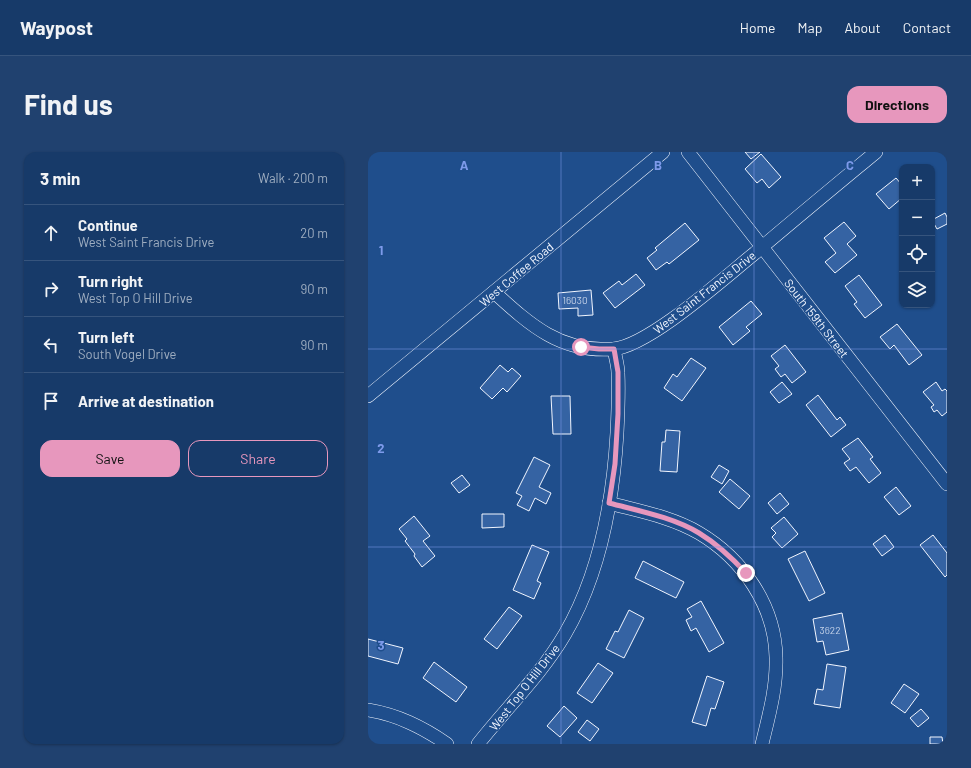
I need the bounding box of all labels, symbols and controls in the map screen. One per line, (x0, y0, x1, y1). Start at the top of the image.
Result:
text: Waypost (20, 16, 93, 39)
text: Home (740, 19, 776, 36)
text: Map (798, 19, 822, 36)
text: About (844, 19, 881, 36)
text: Contact (903, 19, 951, 36)
button: Directions (847, 86, 947, 123)
text: Find us (24, 87, 113, 121)
text: A (460, 157, 469, 173)
text: B (654, 157, 662, 173)
text: C (846, 157, 854, 173)
map controls (899, 164, 935, 308)
button: + (899, 164, 935, 200)
text: 3 min (40, 168, 80, 188)
text: Walk · 200 m (258, 170, 328, 186)
button: − (899, 200, 935, 236)
text: Continue (78, 216, 138, 234)
icon: ahead (40, 222, 62, 244)
text: 20 m (300, 225, 328, 241)
text: West Saint Francis Drive (78, 234, 214, 250)
button: locate (899, 236, 935, 272)
street label: West Coffee Road (476, 239, 556, 309)
text: 1 (379, 242, 383, 258)
street label: West Saint Francis Drive (650, 248, 758, 336)
text: Turn right (78, 272, 143, 290)
button: layers (899, 272, 935, 308)
street label: South 159th Street (782, 276, 852, 360)
icon: right (40, 278, 62, 300)
text: 90 m (301, 281, 328, 297)
text: West Top O Hill Drive (78, 290, 193, 306)
house number: 16030 (562, 294, 588, 306)
text: Turn left (78, 328, 134, 346)
icon: left (40, 334, 62, 356)
text: 90 m (301, 337, 328, 353)
route start (572, 338, 590, 356)
text: South Vogel Drive (78, 346, 177, 362)
icon: arrive (40, 390, 62, 412)
text: Arrive at destination (78, 392, 214, 410)
button: Save (40, 440, 180, 477)
button: Share (188, 440, 328, 477)
text: 2 (377, 440, 385, 456)
route end (737, 564, 755, 582)
house number: 3622 (819, 624, 841, 636)
text: 3 (377, 637, 385, 653)
street label: West Top O Hill Drive (486, 641, 562, 733)

